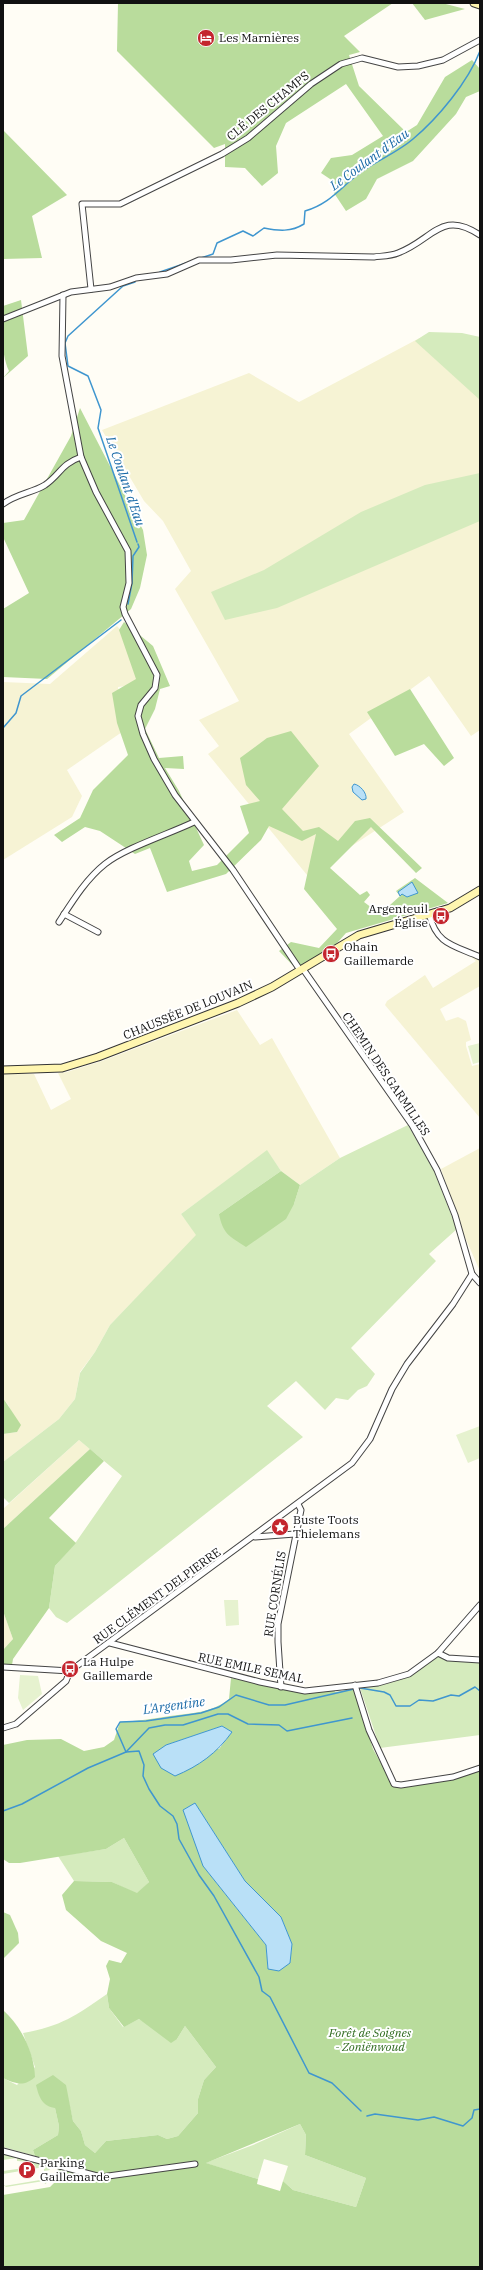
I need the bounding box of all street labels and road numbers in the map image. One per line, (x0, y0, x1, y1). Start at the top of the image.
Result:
street label: CLÉ DES CHAMPS (223, 68, 312, 144)
street label: CHAUSSÉE DE LOUVAIN (121, 977, 255, 1042)
street label: CHEMIN DES GARMILLES (339, 1009, 433, 1138)
street label: RUE CLÉMENT DELPIERRE (90, 1544, 224, 1647)
street label: RUE CORNÉLIS (260, 1550, 289, 1638)
street label: RUE EMILE SEMAL (197, 1649, 305, 1686)

